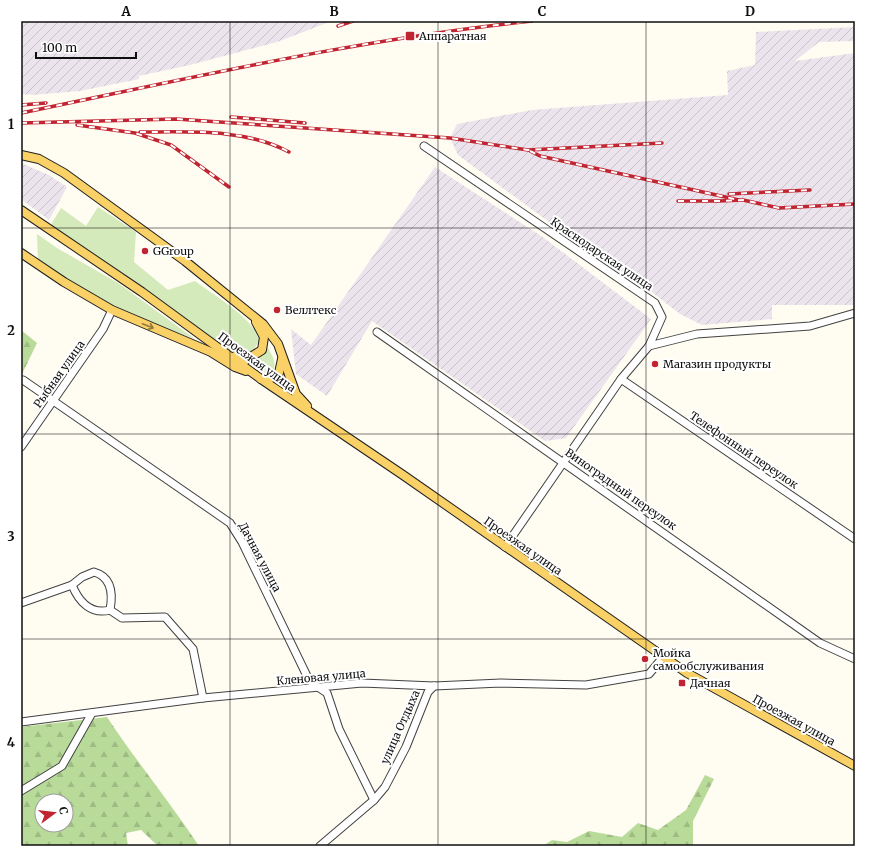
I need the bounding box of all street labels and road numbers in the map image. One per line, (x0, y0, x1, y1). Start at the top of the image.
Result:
street label: Краснодарская улица (548, 214, 656, 294)
street label: Проезжая улица (216, 329, 299, 395)
street label: Рыбная улица (31, 337, 88, 410)
street label: Телефонный переулок (687, 408, 801, 492)
street label: Виноградный переулок (563, 445, 679, 533)
street label: Проезжая улица (481, 514, 565, 578)
street label: Дачная улица (236, 520, 284, 594)
street label: Кленовая улица (276, 666, 366, 688)
street label: улица Отдыха (377, 688, 423, 766)
street label: Проезжая улица (750, 692, 838, 749)

